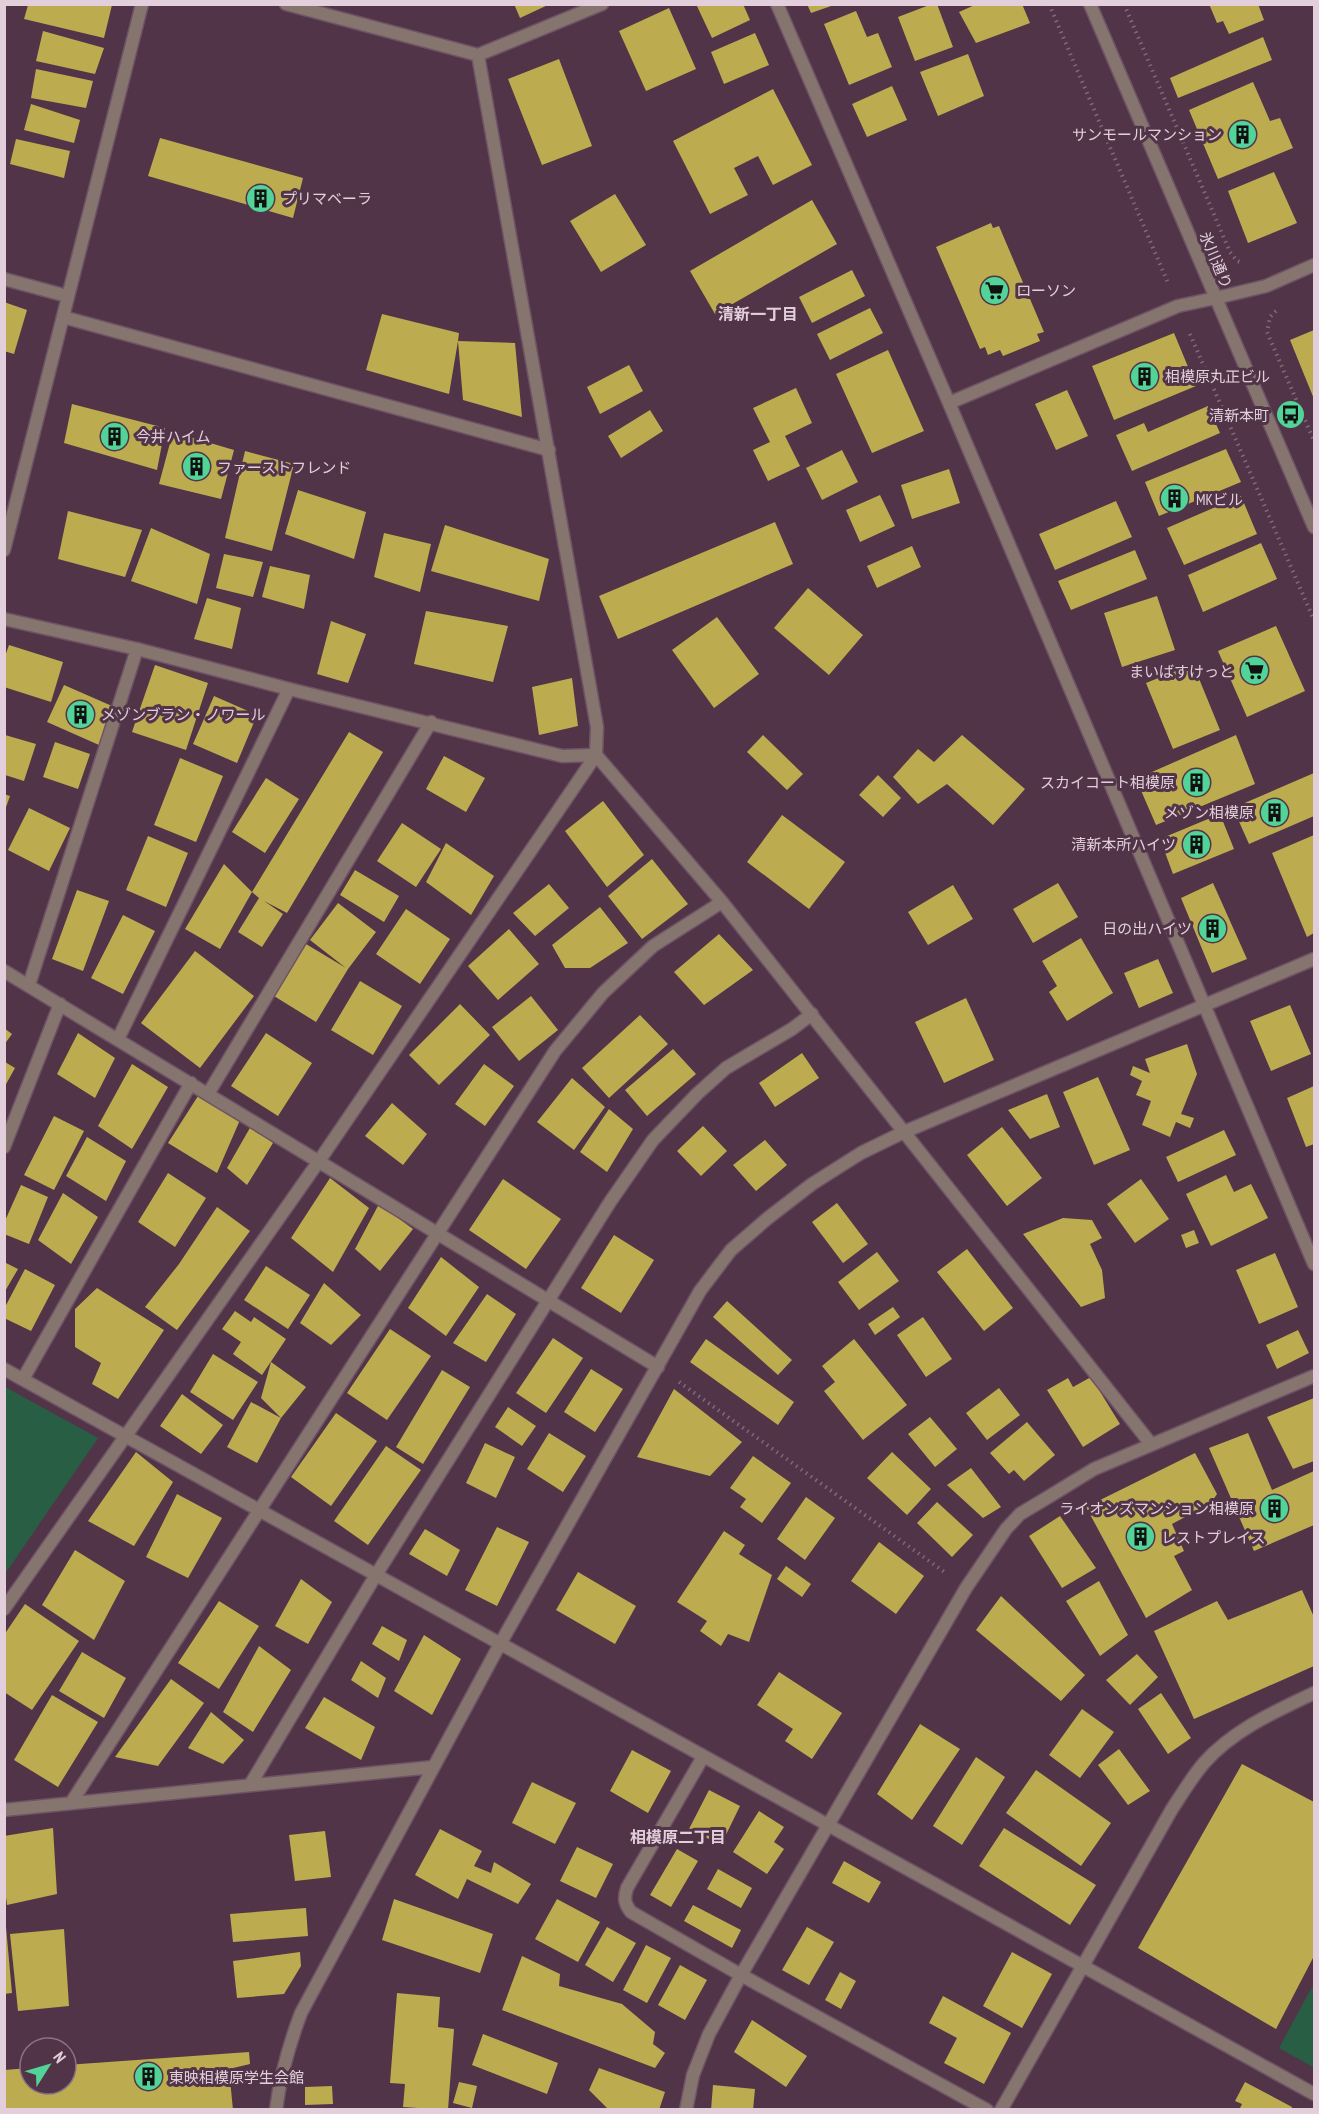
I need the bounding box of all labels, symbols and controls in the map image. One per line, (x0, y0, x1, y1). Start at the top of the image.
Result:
building icon: サンモールマンション (1227, 118, 1259, 150)
place label: サンモールマンション (1072, 125, 1222, 144)
building icon: プリマベーラ (245, 182, 277, 214)
place label: プリマベーラ (282, 189, 372, 208)
street label: 氷川通り (1196, 229, 1236, 291)
supermarket icon: ローソン (979, 274, 1011, 306)
place label: ローソン (1016, 281, 1076, 300)
district label: 清新一丁目 (718, 304, 798, 324)
building icon: 相模原丸正ビル (1128, 360, 1160, 392)
place label: 相模原丸正ビル (1165, 367, 1270, 386)
bus stop icon: 清新本町 (1274, 399, 1306, 431)
place label: 清新本町 (1209, 406, 1269, 425)
building icon: 今井ハイム (99, 420, 131, 452)
place label: 今井ハイム (136, 427, 210, 446)
building icon: ファーストフレンド (180, 451, 212, 483)
place label: ファーストフレンド (217, 458, 351, 477)
building icon: MKビル (1159, 483, 1191, 515)
place label: MKビル (1196, 490, 1243, 509)
supermarket icon: まいばすけっと (1239, 655, 1271, 687)
place label: まいばすけっと (1129, 662, 1234, 681)
building icon: メゾンブラン・ノワール (64, 698, 96, 730)
place label: メゾンブラン・ノワール (101, 705, 266, 724)
building icon: スカイコート相模原 (1180, 766, 1212, 798)
place label: スカイコート相模原 (1040, 773, 1175, 792)
building icon: メゾン相模原 (1259, 796, 1291, 828)
place label: メゾン相模原 (1164, 803, 1254, 822)
building icon: 清新本所ハイツ (1181, 828, 1213, 860)
place label: 清新本所ハイツ (1071, 835, 1176, 854)
building icon: 日の出ハイツ (1197, 912, 1229, 944)
place label: 日の出ハイツ (1102, 919, 1192, 938)
building icon: ライオンズマンション相模原 (1259, 1492, 1291, 1524)
place label: ライオンズマンション相模原 (1059, 1499, 1254, 1518)
building icon: レストプレイス (1124, 1521, 1156, 1553)
place label: レストプレイス (1161, 1528, 1266, 1547)
district label: 相模原二丁目 (630, 1827, 726, 1847)
north arrow (18, 2036, 78, 2096)
text: N (49, 2048, 71, 2066)
building icon: 東映相模原学生会館 (132, 2061, 164, 2093)
place label: 東映相模原学生会館 (169, 2068, 304, 2087)

